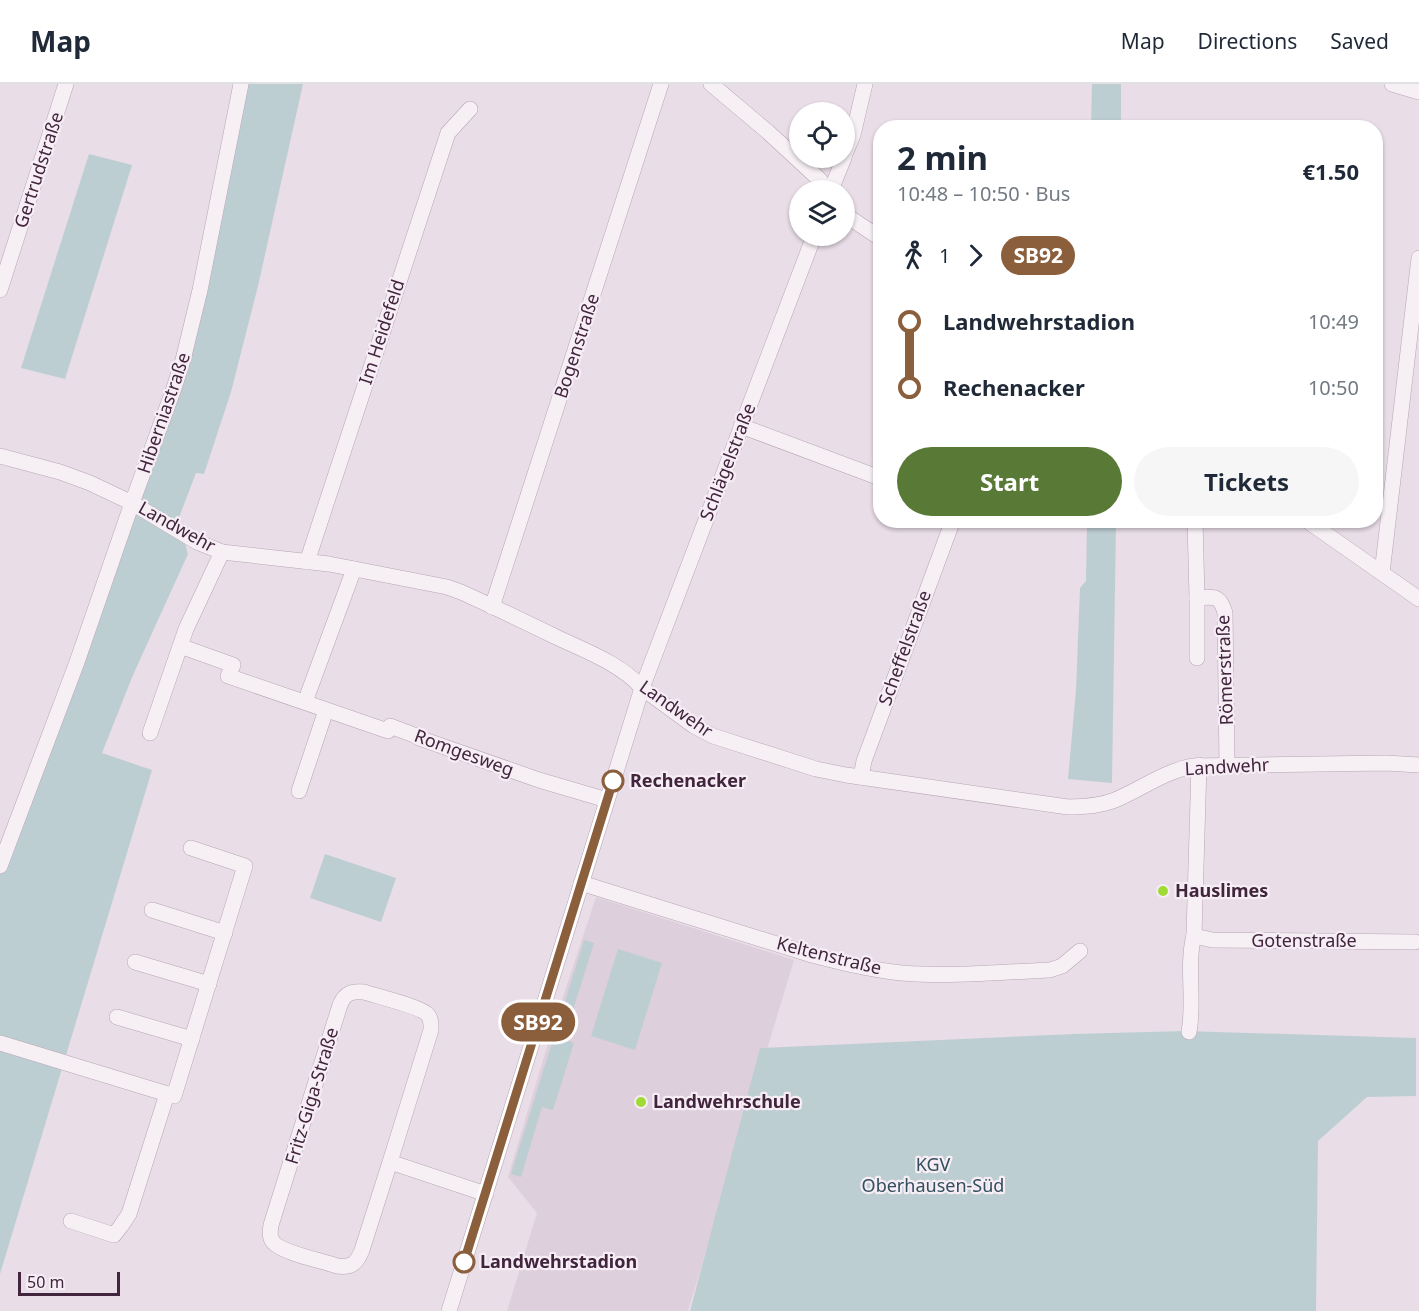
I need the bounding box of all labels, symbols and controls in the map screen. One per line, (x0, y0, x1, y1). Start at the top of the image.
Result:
text: Map (30, 22, 91, 60)
text: Map (1121, 27, 1165, 55)
text: Directions (1198, 27, 1297, 55)
text: Saved (1330, 27, 1389, 55)
map controls (789, 102, 855, 246)
button: locate (789, 102, 855, 168)
street label: Gertrudstraße (8, 109, 68, 231)
text: 2 min (897, 135, 988, 180)
text: €1.50 (1302, 156, 1359, 186)
button: layers (789, 180, 855, 246)
text: 10:48 – 10:50 · Bus (897, 180, 1070, 207)
icon: walk (897, 239, 930, 272)
icon: forward (959, 239, 992, 272)
text: SB92 (1013, 241, 1063, 269)
text: 1 (939, 242, 950, 269)
street label: Im Heidefeld (353, 276, 409, 387)
street label: Bogenstraße (548, 290, 604, 401)
text: Landwehrstadion (943, 306, 1135, 336)
text: 10:49 (1308, 308, 1359, 335)
street label: Hiberniastraße (131, 349, 195, 476)
text: Rechenacker (943, 372, 1085, 402)
text: 10:50 (1308, 374, 1359, 401)
street label: Schlägelstraße (694, 399, 760, 524)
button: Start (897, 447, 1122, 516)
button: Tickets (1134, 447, 1359, 516)
street label: Landwehr (135, 495, 221, 557)
street label: Scheffelstraße (872, 587, 936, 709)
street label: Römerstraße (1210, 614, 1238, 726)
street label: Landwehr (635, 674, 719, 743)
street label: Romgesweg (411, 723, 517, 781)
street label: Landwehr (1184, 752, 1270, 780)
place label: Rechenacker (630, 768, 746, 792)
marker: Rechenacker (602, 770, 624, 792)
place label: Hauslimes (1175, 878, 1268, 902)
marker: Hauslimes (1156, 884, 1170, 898)
street label: Gotenstraße (1251, 928, 1357, 952)
street label: Keltenstraße (774, 930, 884, 980)
line badge: SB92 (496, 1002, 580, 1042)
text: SB92 (513, 1008, 563, 1036)
street label: Fritz-Giga-Straße (279, 1024, 343, 1167)
place label: Landwehrschule (653, 1089, 801, 1113)
marker: Landwehrschule (634, 1095, 648, 1109)
park label: KGV Oberhausen-Süd (862, 1152, 1004, 1197)
place label: Landwehrstadion (480, 1249, 637, 1273)
marker: Landwehrstadion (453, 1251, 475, 1273)
scale bar (18, 1269, 120, 1296)
text: 50 m (27, 1271, 64, 1293)

